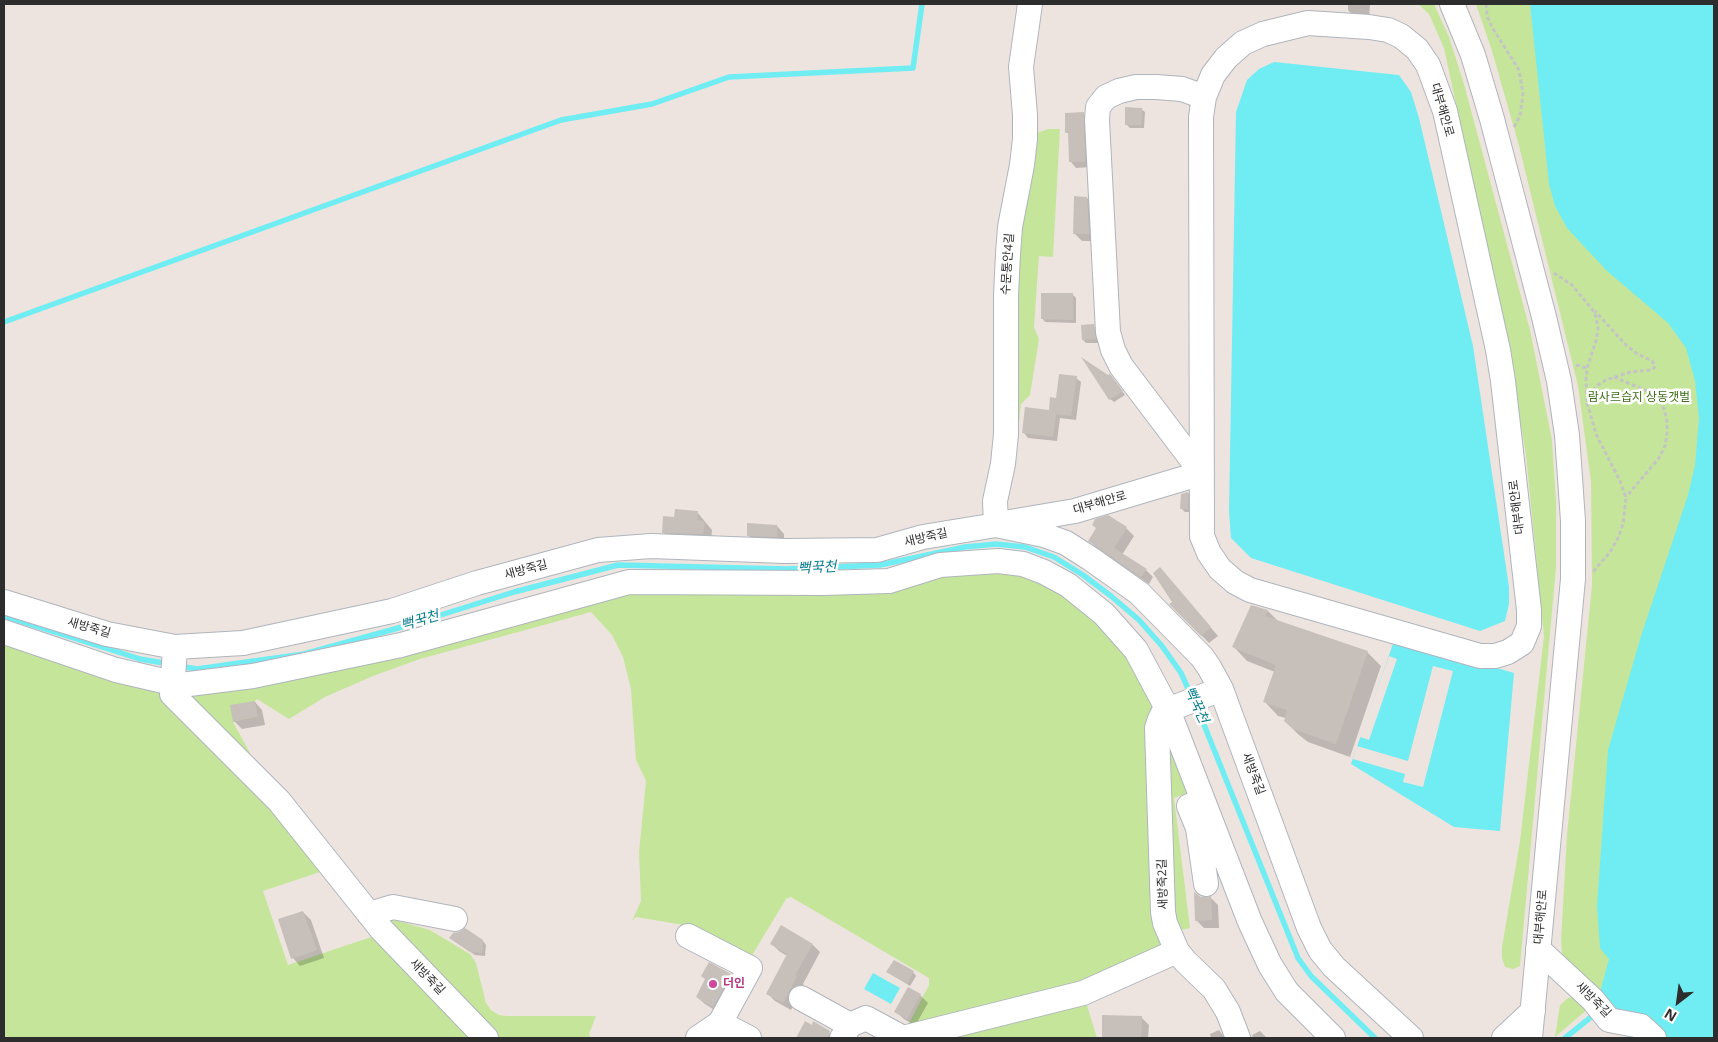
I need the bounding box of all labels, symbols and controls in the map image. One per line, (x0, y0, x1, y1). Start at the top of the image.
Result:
street label: 대부해안로 (1427, 81, 1457, 139)
street label: 수문통안4길 (999, 233, 1017, 295)
park label: 람사르습지 상동갯벌 (1588, 391, 1690, 405)
street label: 대부해안로 (1506, 479, 1528, 535)
street label: 대부해안로 (1071, 488, 1129, 518)
street label: 새방죽길 (903, 526, 949, 550)
street label: 새방죽길 (503, 557, 549, 583)
water label: 뻑꾹천 (797, 559, 837, 577)
water label: 뻑꾹천 (399, 608, 441, 634)
street label: 새방죽길 (66, 615, 112, 641)
water label: 뻑꾹천 (1180, 684, 1212, 726)
street label: 새방죽길 (1238, 751, 1268, 797)
street label: 새방죽2길 (1155, 858, 1171, 910)
street label: 대부해안로 (1531, 889, 1551, 945)
street label: 새방죽길 (406, 956, 448, 998)
place label: 더인 (723, 977, 745, 991)
north arrow (1653, 977, 1703, 1027)
marker: 더인 (707, 978, 719, 990)
street label: 새방죽길 (1572, 979, 1614, 1021)
text: N (1661, 1004, 1680, 1027)

